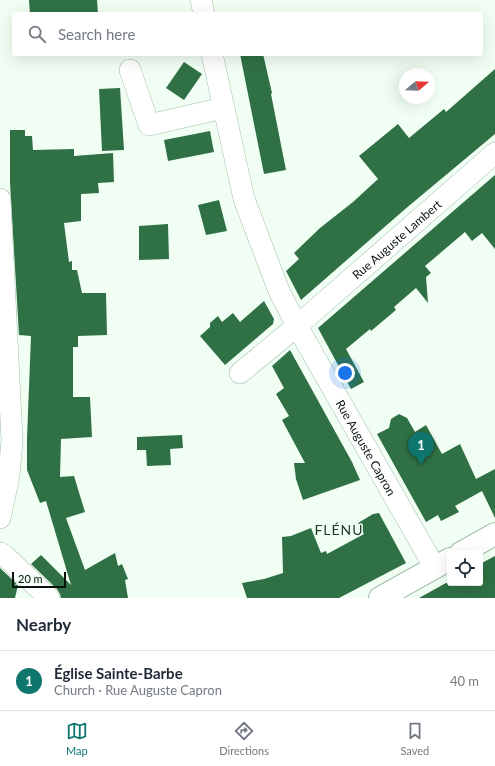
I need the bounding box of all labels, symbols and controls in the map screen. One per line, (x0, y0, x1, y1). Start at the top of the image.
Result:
search box (12, 12, 483, 56)
icon: search (26, 23, 48, 45)
text: Search here (58, 25, 135, 43)
north arrow (399, 68, 435, 104)
street label: Rue Auguste Lambert (349, 196, 445, 282)
your location (335, 363, 355, 383)
street label: Rue Auguste Capron (333, 397, 399, 498)
pin: 1 (408, 432, 434, 465)
district label: FLÉNU (314, 521, 364, 538)
map controls (447, 550, 483, 586)
button: locate (447, 550, 483, 586)
scale bar (12, 570, 66, 589)
text: 20 m (18, 572, 43, 585)
text: Nearby (16, 614, 71, 635)
text: Église Sainte-Barbe (54, 664, 183, 682)
text: 1 (25, 673, 33, 689)
text: 40 m (450, 673, 479, 689)
text: Church · Rue Auguste Capron (54, 682, 222, 698)
tab: Map (66, 720, 88, 757)
tab: Directions (219, 720, 269, 757)
tab: Saved (400, 720, 429, 757)

